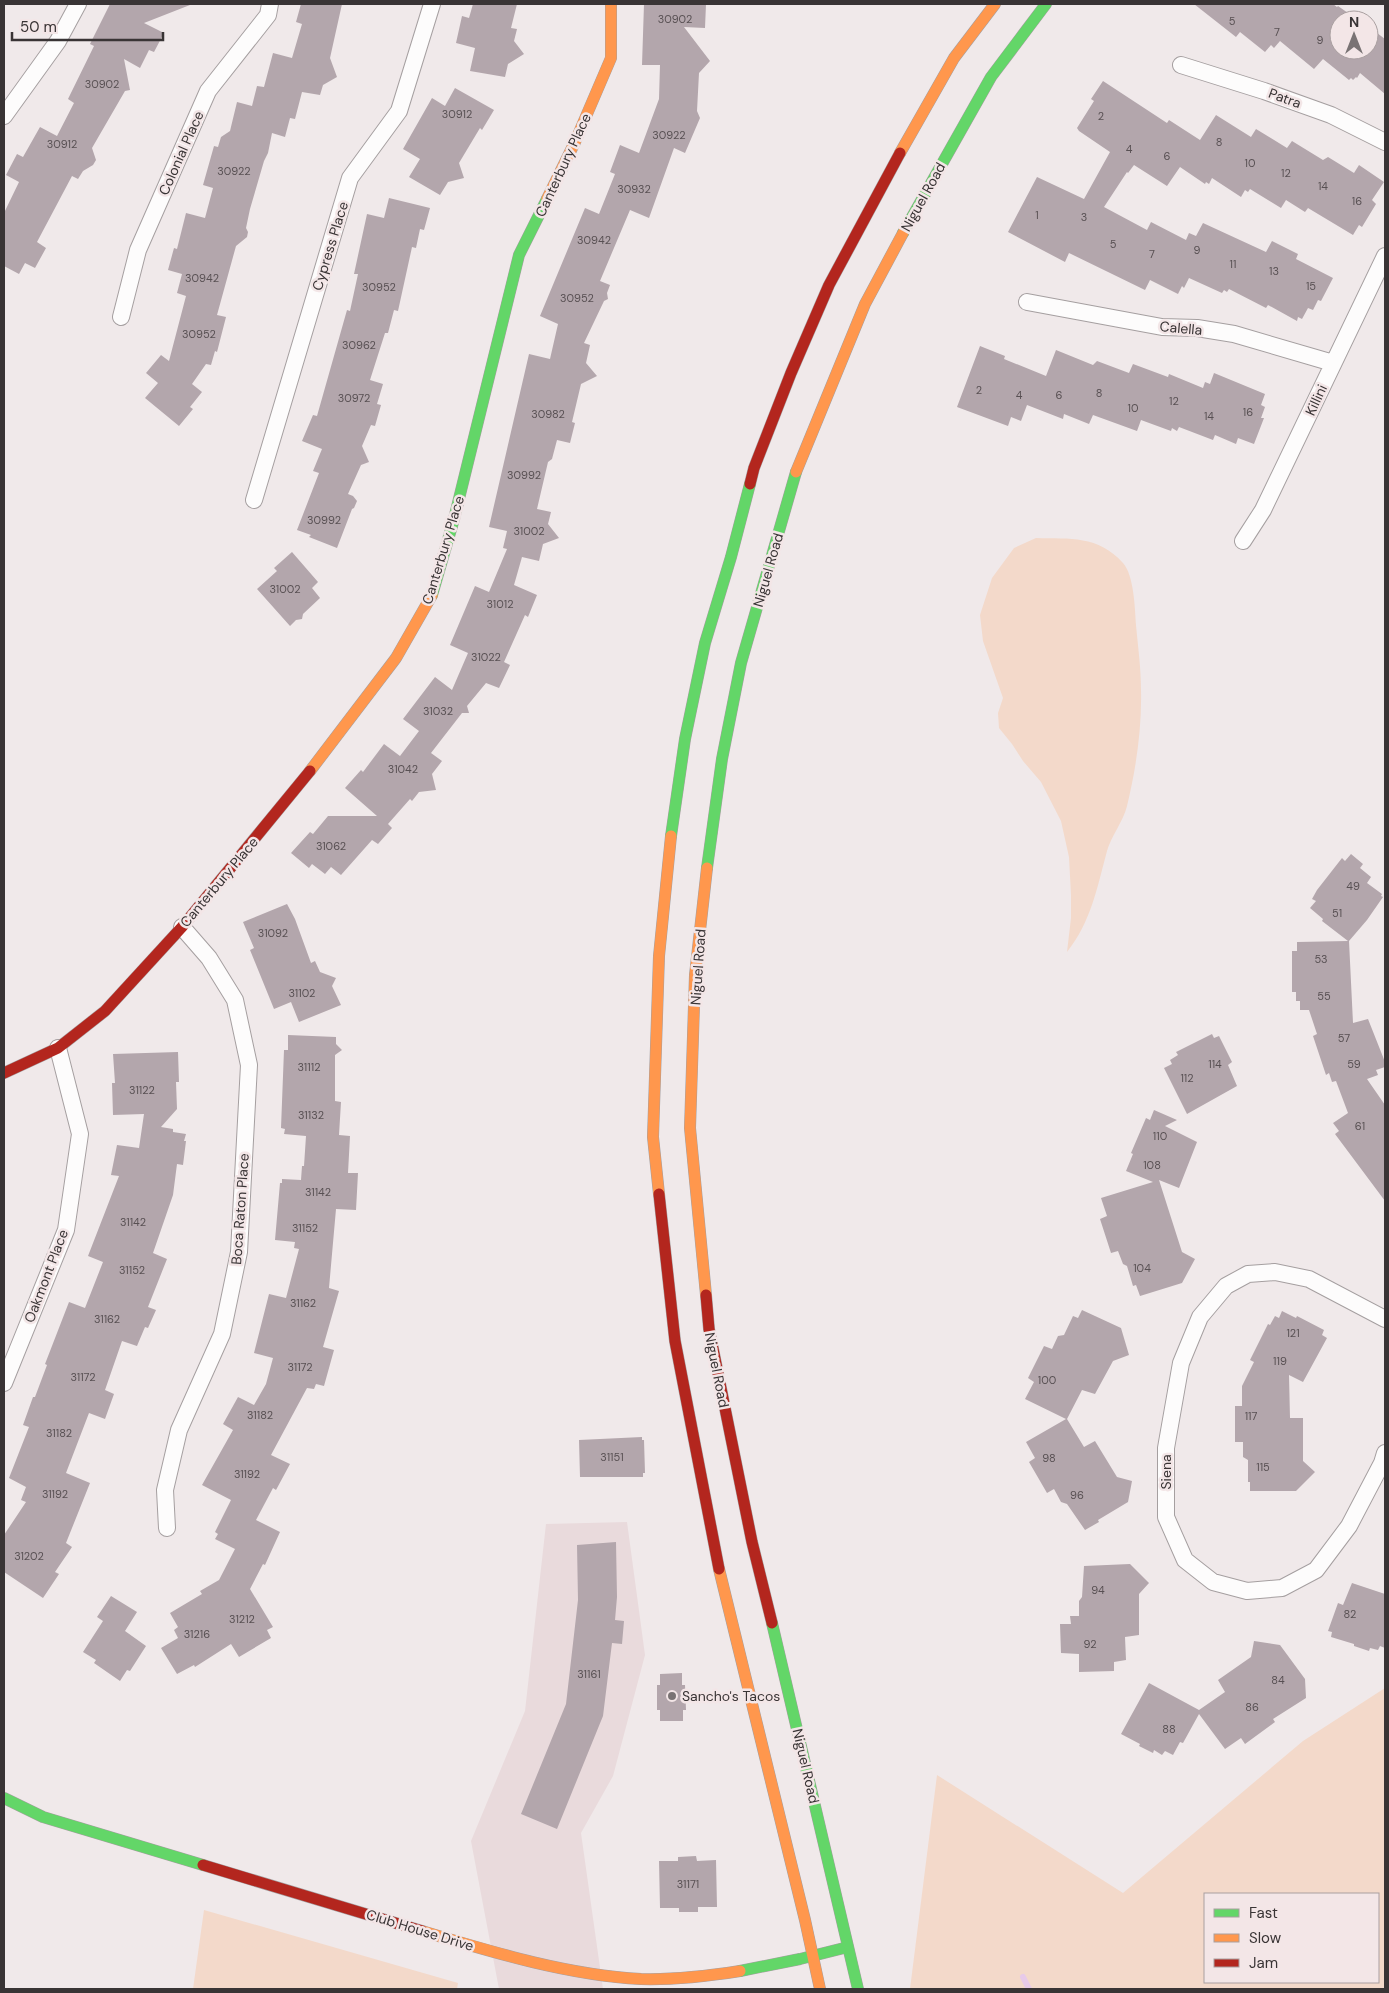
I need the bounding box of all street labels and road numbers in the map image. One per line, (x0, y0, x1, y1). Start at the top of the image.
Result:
street label: Patra (1266, 84, 1304, 112)
street label: Colonial Place (154, 108, 208, 198)
street label: Canterbury Place (531, 110, 595, 220)
street label: Niguel Road (897, 159, 949, 235)
street label: Cypress Place (308, 199, 352, 293)
street label: Calella (1159, 317, 1203, 339)
street label: Killini (1301, 381, 1331, 419)
street label: Canterbury Place (418, 494, 468, 606)
street label: Niguel Road (749, 531, 787, 609)
street label: Canterbury Place (176, 833, 262, 931)
street label: Niguel Road (686, 928, 710, 1006)
street label: Boca Raton Place (227, 1153, 253, 1265)
street label: Oakmont Place (20, 1227, 72, 1325)
street label: Niguel Road (701, 1331, 733, 1409)
street label: Siena (1157, 1454, 1175, 1490)
street label: Niguel Road (789, 1727, 823, 1805)
street label: Club House Drive (364, 1905, 476, 1955)

